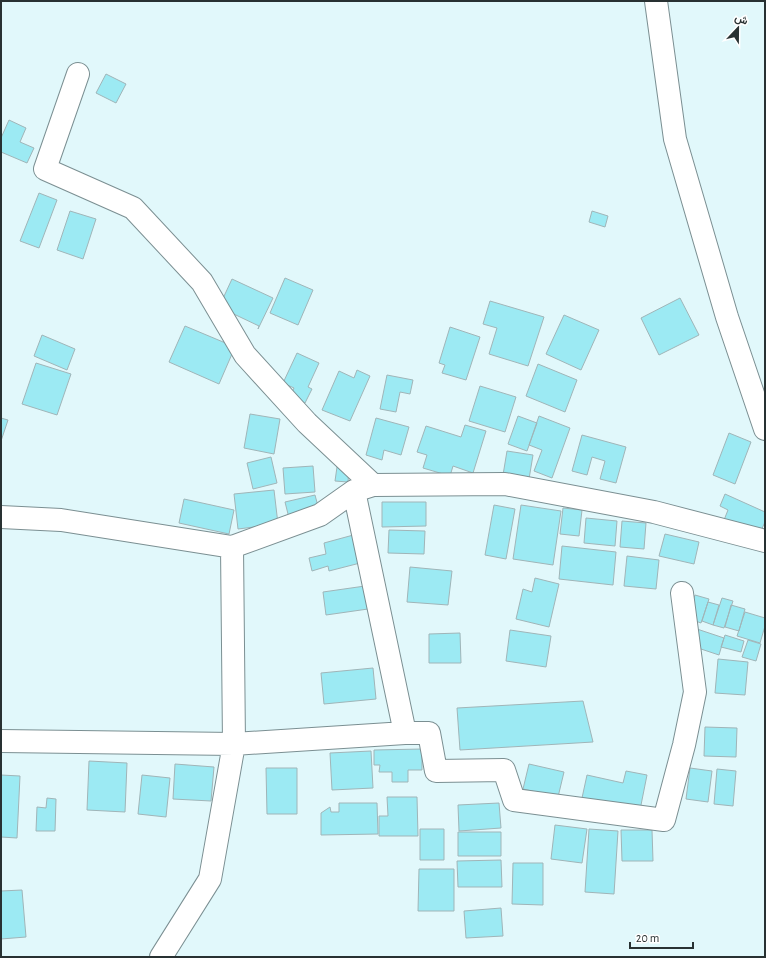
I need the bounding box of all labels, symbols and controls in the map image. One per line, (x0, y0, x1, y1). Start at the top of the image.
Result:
north arrow (718, 8, 758, 48)
text: ش (733, 12, 750, 28)
scale bar (630, 924, 693, 950)
text: 20 m (636, 932, 659, 944)

